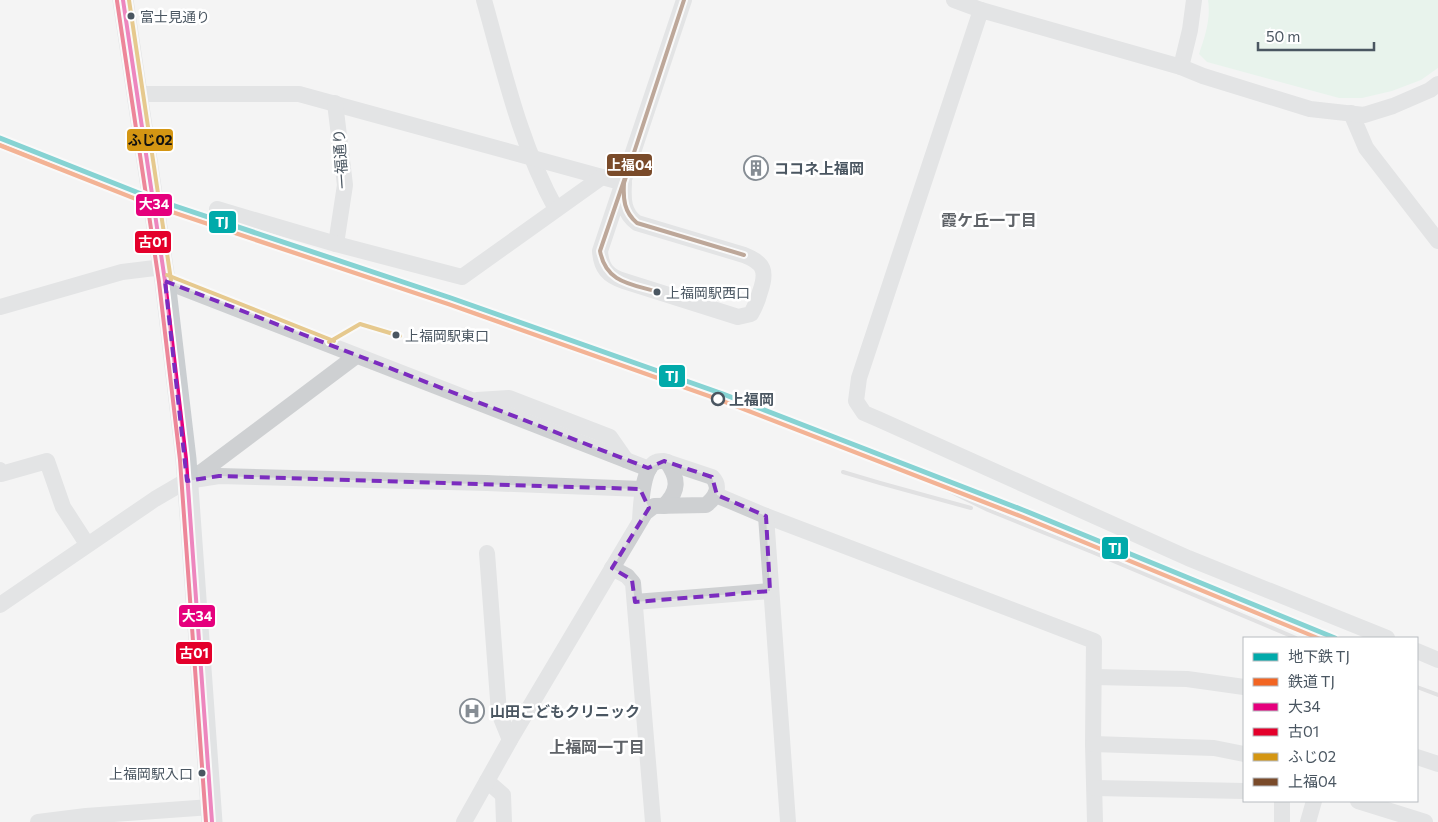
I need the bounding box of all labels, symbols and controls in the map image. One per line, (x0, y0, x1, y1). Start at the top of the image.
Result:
place label: 富士見通り (140, 8, 210, 25)
marker: 富士見通り (126, 11, 136, 21)
scale bar (1258, 20, 1374, 52)
text: 50 m (1266, 27, 1300, 45)
line badge: ふじ02 (126, 128, 174, 152)
street label: 一福通り (329, 128, 351, 190)
text: ふじ02 (127, 131, 173, 148)
line badge: 上福04 (606, 153, 653, 177)
building icon: ココネ上福岡 (743, 155, 769, 181)
text: 上福04 (607, 156, 653, 173)
place label: ココネ上福岡 (774, 159, 864, 177)
line badge: 大34 (135, 193, 173, 217)
text: 大34 (139, 195, 170, 212)
line badge: TJ (208, 210, 237, 234)
district label: 霞ケ丘一丁目 (941, 210, 1037, 229)
text: TJ (215, 213, 229, 230)
line badge: 古01 (134, 230, 172, 254)
text: 古01 (138, 233, 168, 250)
place label: 上福岡駅西口 (666, 284, 750, 301)
marker: 上福岡駅西口 (652, 287, 662, 297)
place label: 上福岡駅東口 (405, 327, 489, 344)
marker: 上福岡駅東口 (391, 330, 401, 340)
line badge: TJ (658, 364, 686, 388)
text: TJ (665, 367, 679, 384)
place label: 上福岡 (729, 390, 774, 408)
marker: 上福岡 (711, 392, 725, 406)
line badge: TJ (1101, 536, 1129, 560)
text: TJ (1108, 539, 1122, 556)
line badge: 大34 (178, 604, 216, 628)
text: 大34 (182, 607, 213, 624)
legend (1243, 637, 1418, 802)
line badge: 古01 (175, 641, 213, 665)
text: 古01 (179, 644, 209, 661)
text: 地下鉄 TJ (1288, 647, 1350, 665)
text: 鉄道 TJ (1288, 672, 1335, 690)
text: 大34 (1288, 697, 1321, 715)
hospital icon: 山田こどもクリニック (459, 698, 485, 724)
place label: 山田こどもクリニック (490, 702, 640, 720)
text: 古01 (1288, 722, 1319, 740)
district label: 上福岡一丁目 (549, 737, 645, 756)
text: ふじ02 (1288, 747, 1336, 765)
place label: 上福岡駅入口 (109, 765, 193, 782)
marker: 上福岡駅入口 (197, 768, 207, 778)
text: 上福04 (1288, 772, 1337, 790)

